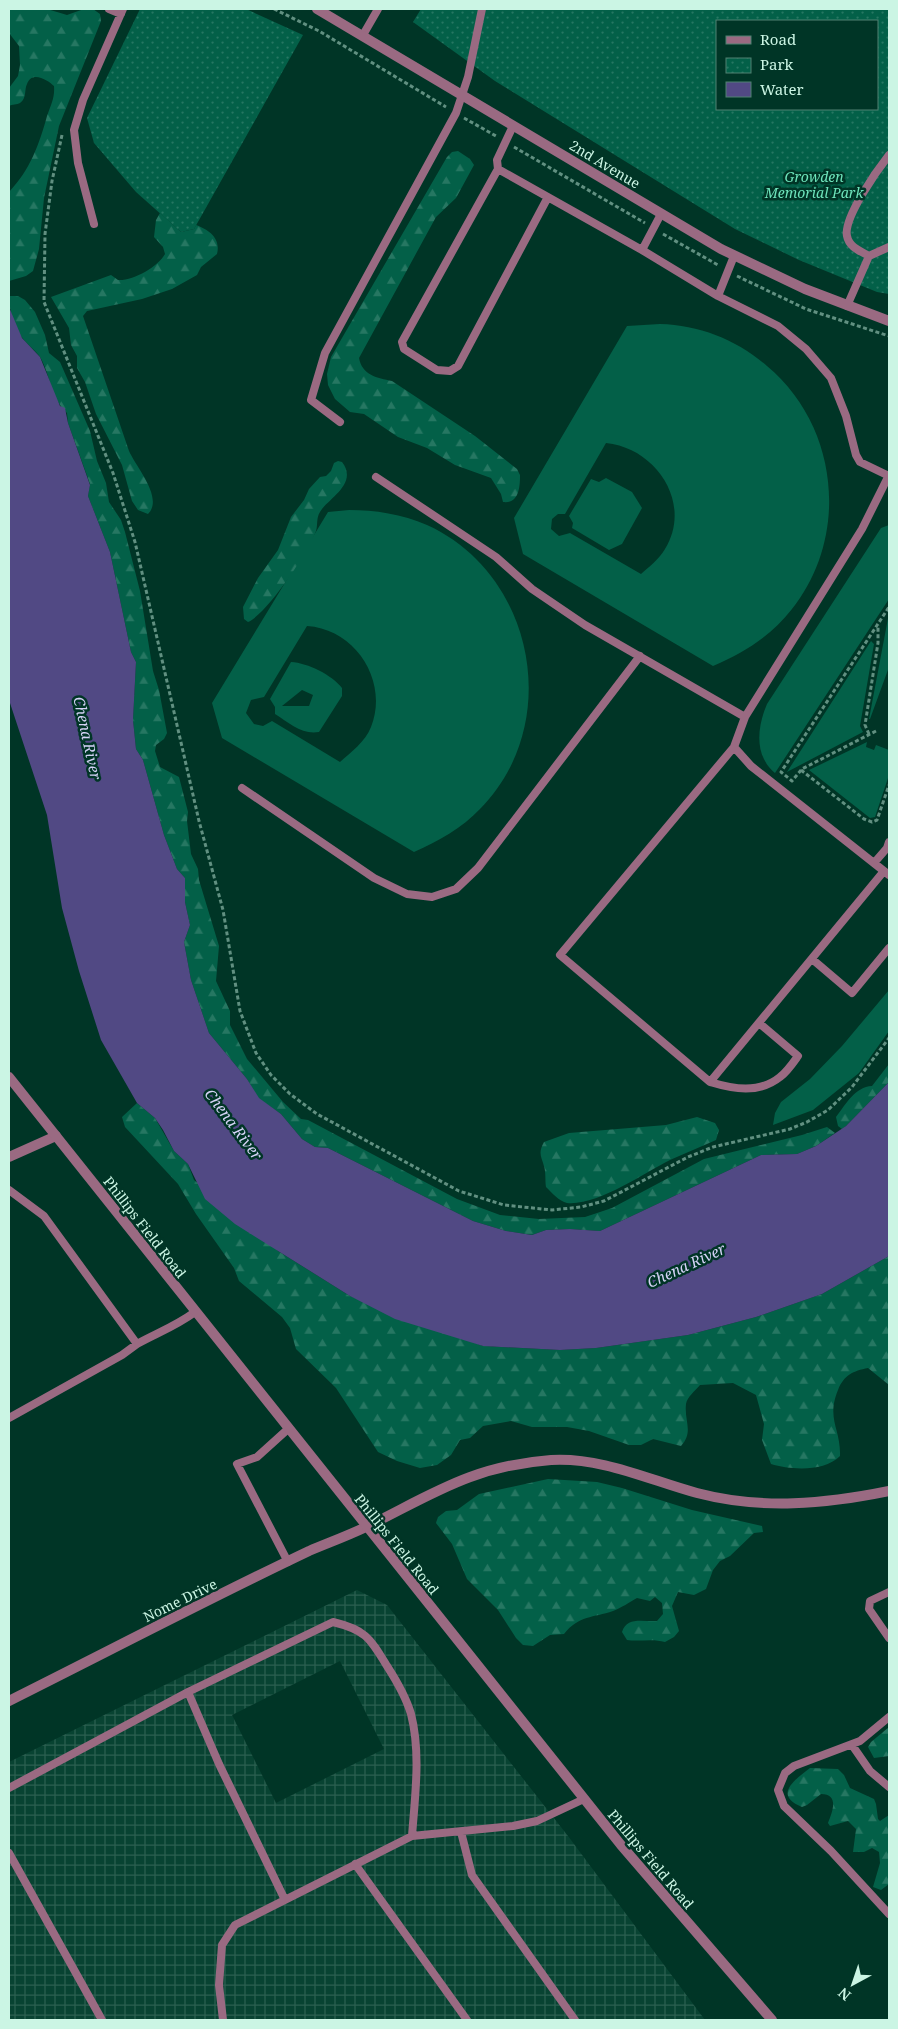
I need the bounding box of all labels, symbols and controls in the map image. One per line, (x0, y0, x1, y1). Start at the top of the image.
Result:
legend (716, 20, 878, 110)
text: Road (760, 29, 796, 49)
text: Park (760, 54, 794, 74)
text: Water (760, 79, 803, 99)
street label: 2nd Avenue (566, 135, 644, 193)
park label: Growden Memorial Park (764, 167, 864, 202)
water label: Chena River (69, 695, 107, 782)
water label: Chena River (201, 1084, 268, 1164)
street label: Phillips Field Road (99, 1172, 191, 1282)
water label: Chena River (644, 1238, 729, 1292)
street label: Phillips Field Road (351, 1490, 444, 1599)
street label: Nome Drive (140, 1574, 220, 1626)
street label: Phillips Field Road (604, 1805, 698, 1913)
north arrow (828, 1959, 878, 2009)
text: N (834, 1984, 855, 2005)

